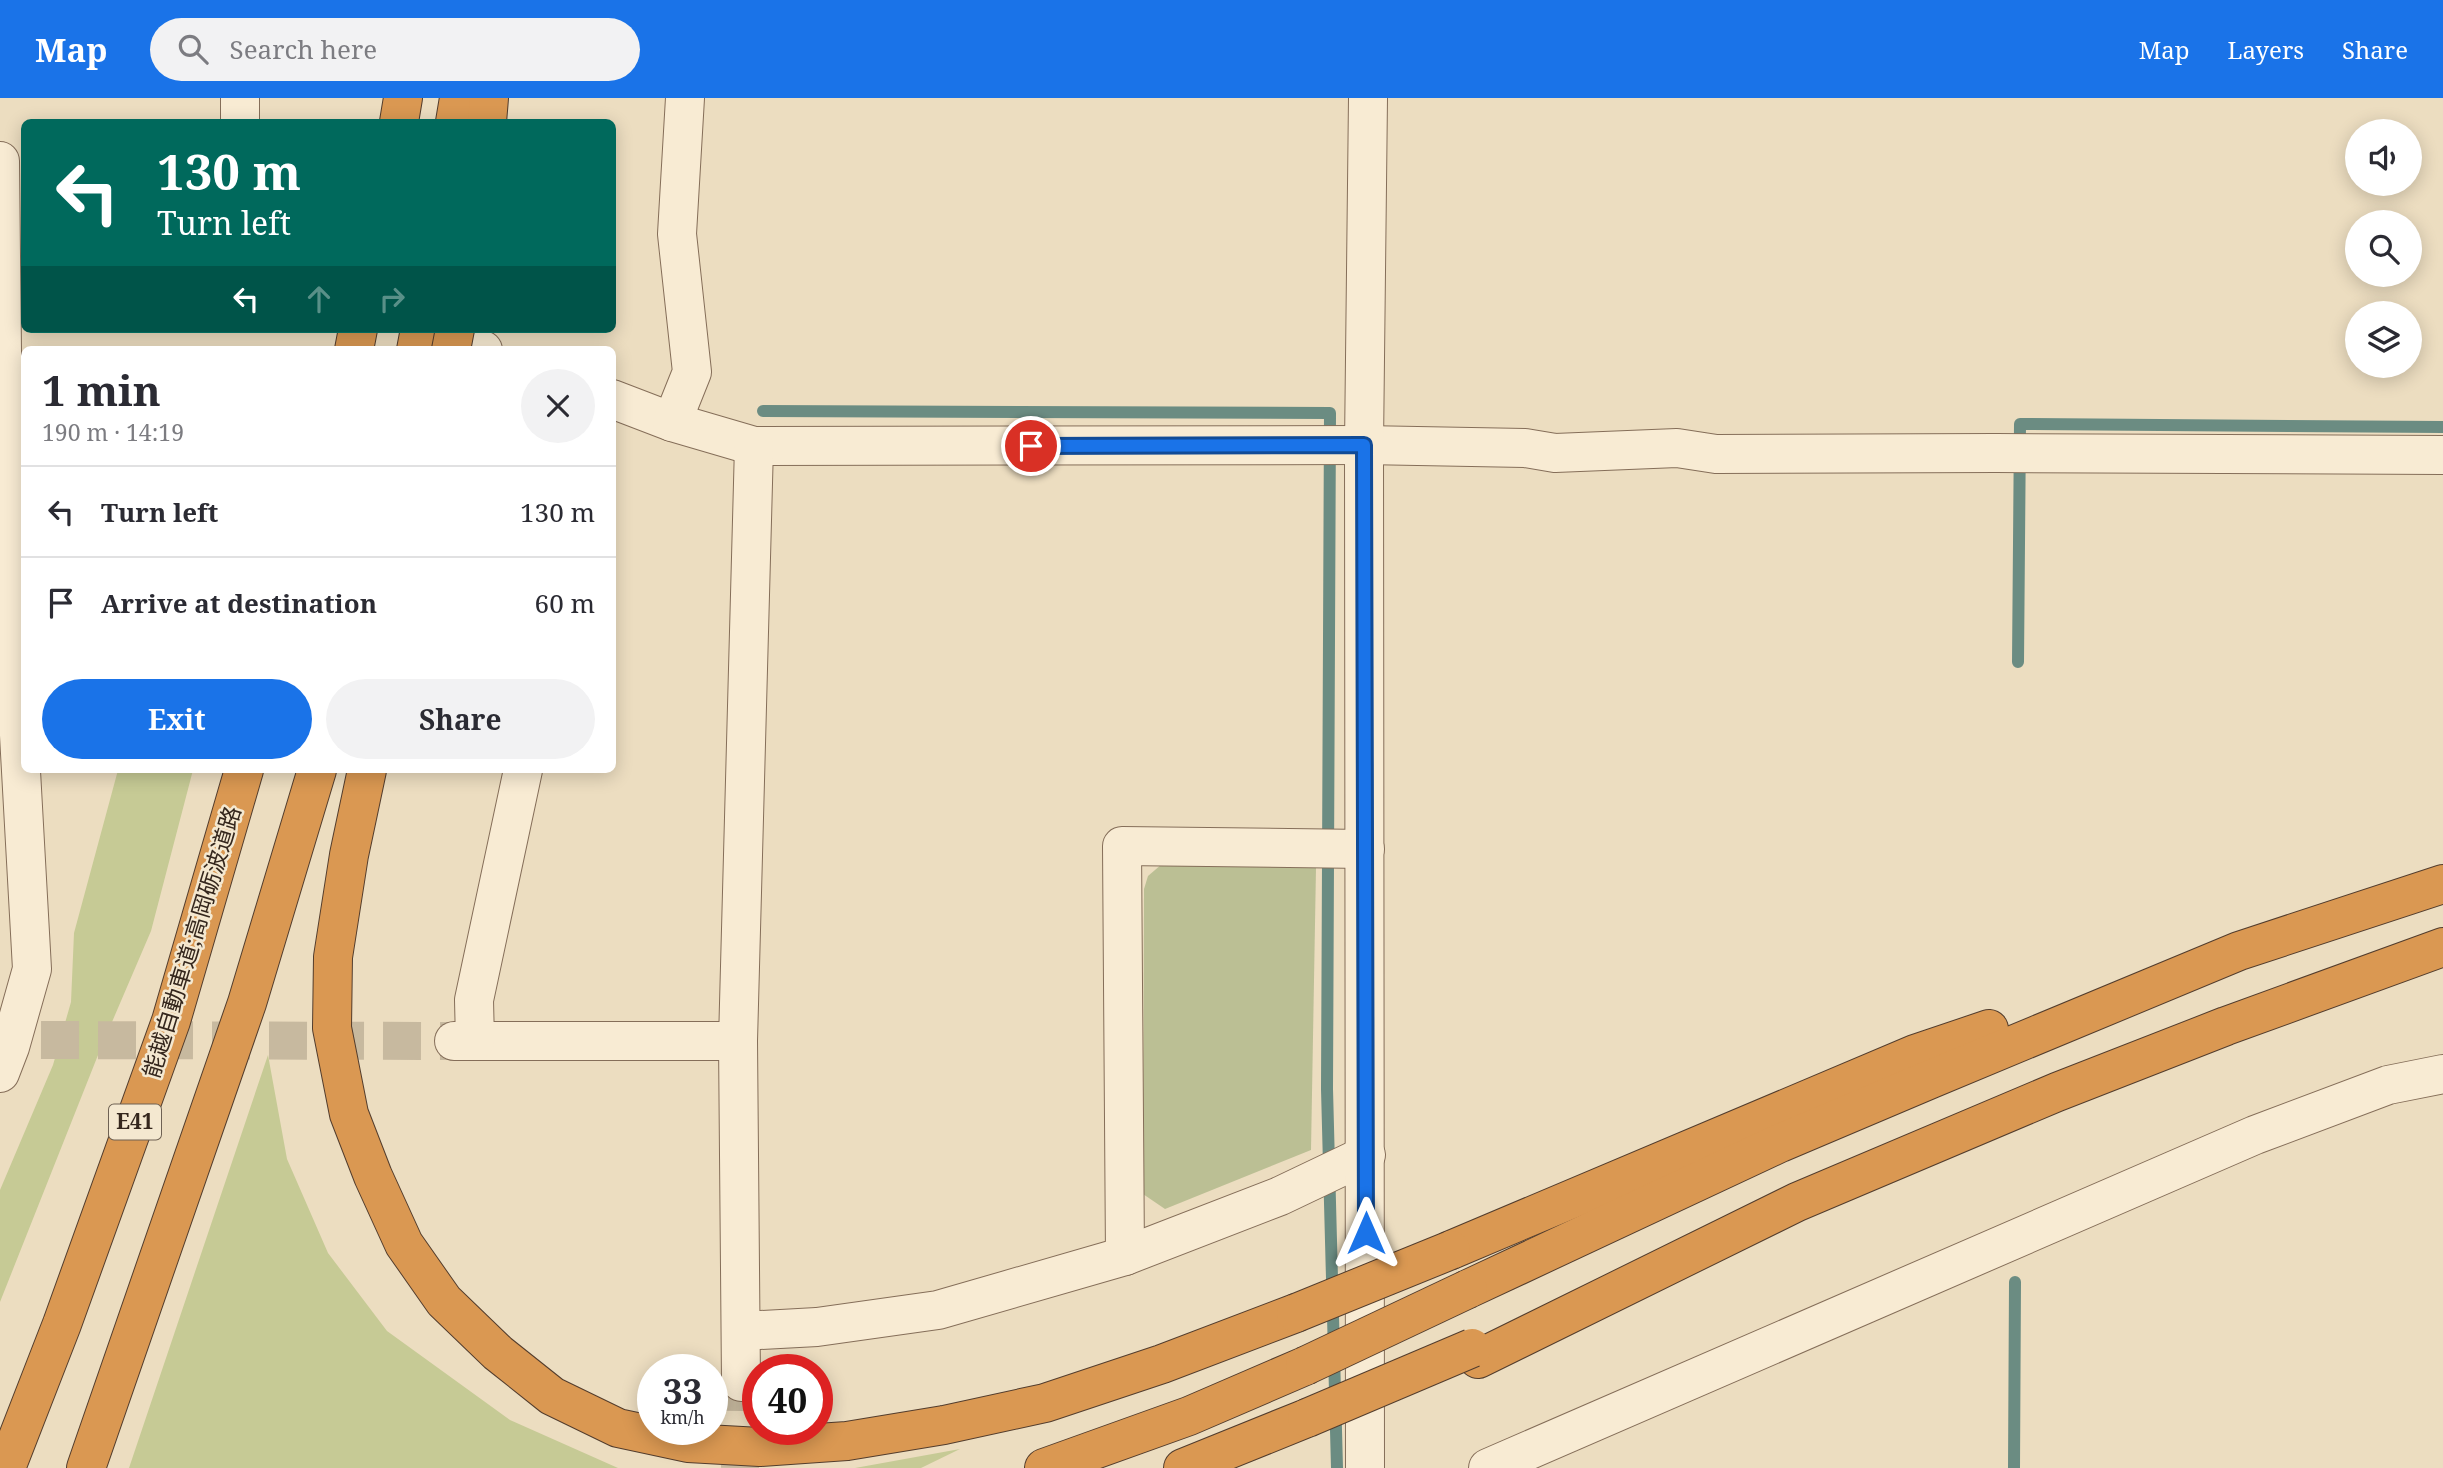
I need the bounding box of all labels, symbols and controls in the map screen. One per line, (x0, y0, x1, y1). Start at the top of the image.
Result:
search box (150, 18, 640, 81)
text: Map (35, 27, 108, 72)
icon: search (174, 30, 212, 68)
text: Search here (230, 31, 377, 67)
text: Map (2139, 33, 2190, 66)
text: Layers (2228, 33, 2304, 66)
text: Share (2342, 33, 2408, 66)
map controls (2345, 119, 2422, 378)
button: sound (2345, 119, 2422, 196)
text: 130 m (157, 138, 301, 204)
icon: left (42, 147, 133, 238)
text: Turn left (157, 201, 291, 244)
button: search (2345, 210, 2422, 287)
icon: left (227, 280, 265, 318)
icon: ahead (300, 280, 338, 318)
icon: right (373, 280, 411, 318)
button: layers (2345, 301, 2422, 378)
text: 1 min (42, 361, 161, 418)
button: close (521, 369, 595, 443)
text: 190 m · 14:19 (42, 416, 184, 448)
pin (1001, 416, 1061, 476)
icon: arrive (1012, 427, 1050, 465)
icon: left (42, 493, 80, 531)
text: Turn left (101, 494, 218, 530)
text: 130 m (520, 494, 595, 530)
icon: arrive (42, 584, 80, 622)
text: Arrive at destination (101, 585, 377, 621)
text: 60 m (535, 585, 595, 621)
button: Exit (42, 679, 312, 759)
button: Share (326, 679, 595, 759)
street label: 能越自動車道;高岡砺波道路 (134, 802, 248, 1082)
road number: E41 (109, 1104, 161, 1140)
position arrow (1329, 1196, 1403, 1270)
speed limit sign: 40 (742, 1354, 833, 1445)
text: 33 (663, 1367, 702, 1414)
text: km/h (660, 1405, 705, 1429)

